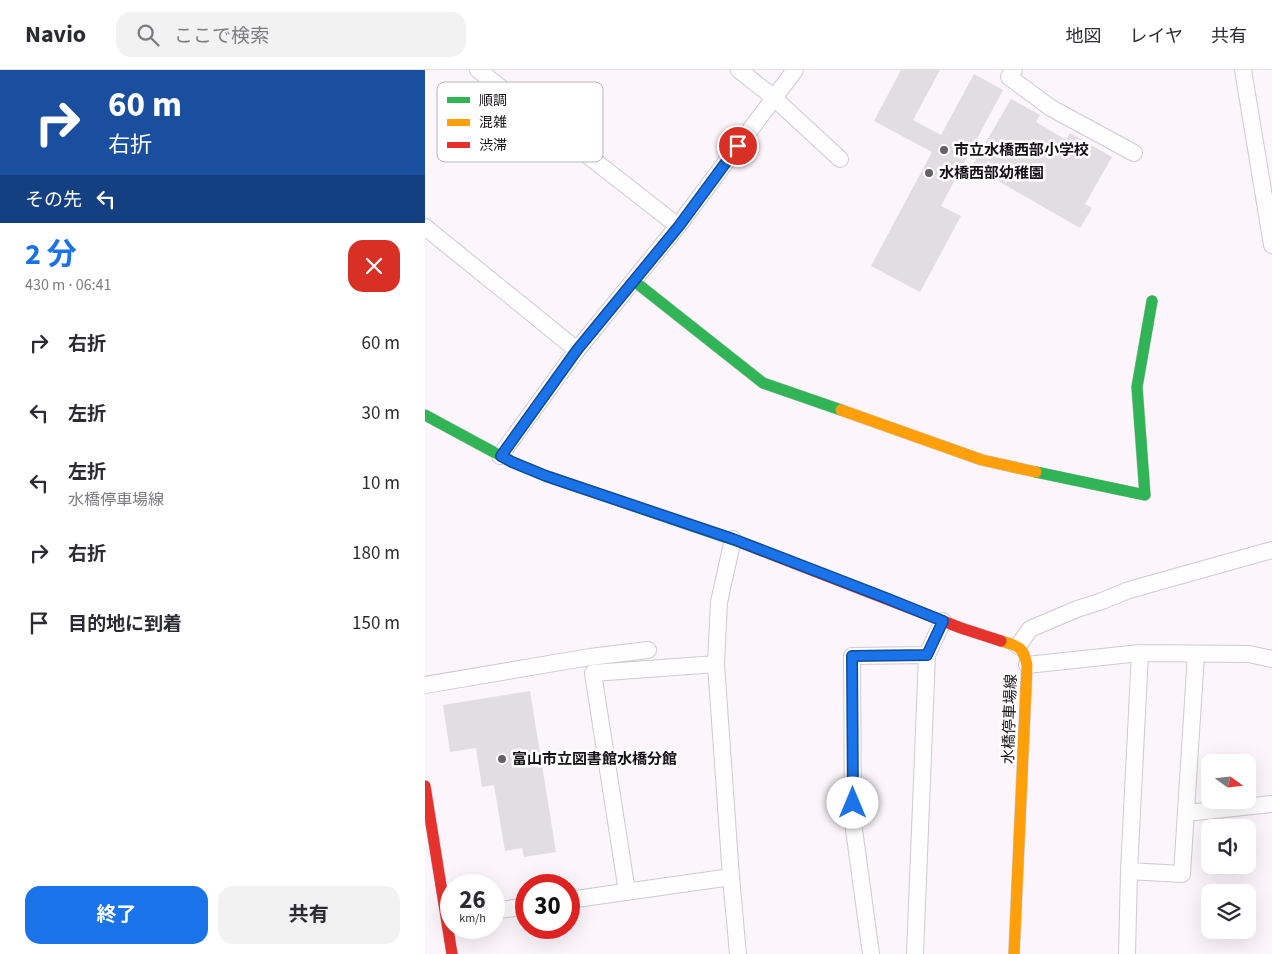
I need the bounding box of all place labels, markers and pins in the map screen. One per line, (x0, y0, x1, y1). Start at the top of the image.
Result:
pin (717, 125, 759, 167)
place label: 市立水橋西部小学校 (954, 140, 1089, 161)
marker: 市立水橋西部小学校 (938, 144, 950, 156)
place label: 水橋西部幼稚園 (939, 163, 1044, 184)
marker: 水橋西部幼稚園 (923, 167, 935, 179)
place label: 富山市立図書館水橋分館 (512, 749, 677, 770)
marker: 富山市立図書館水橋分館 (496, 753, 508, 765)

